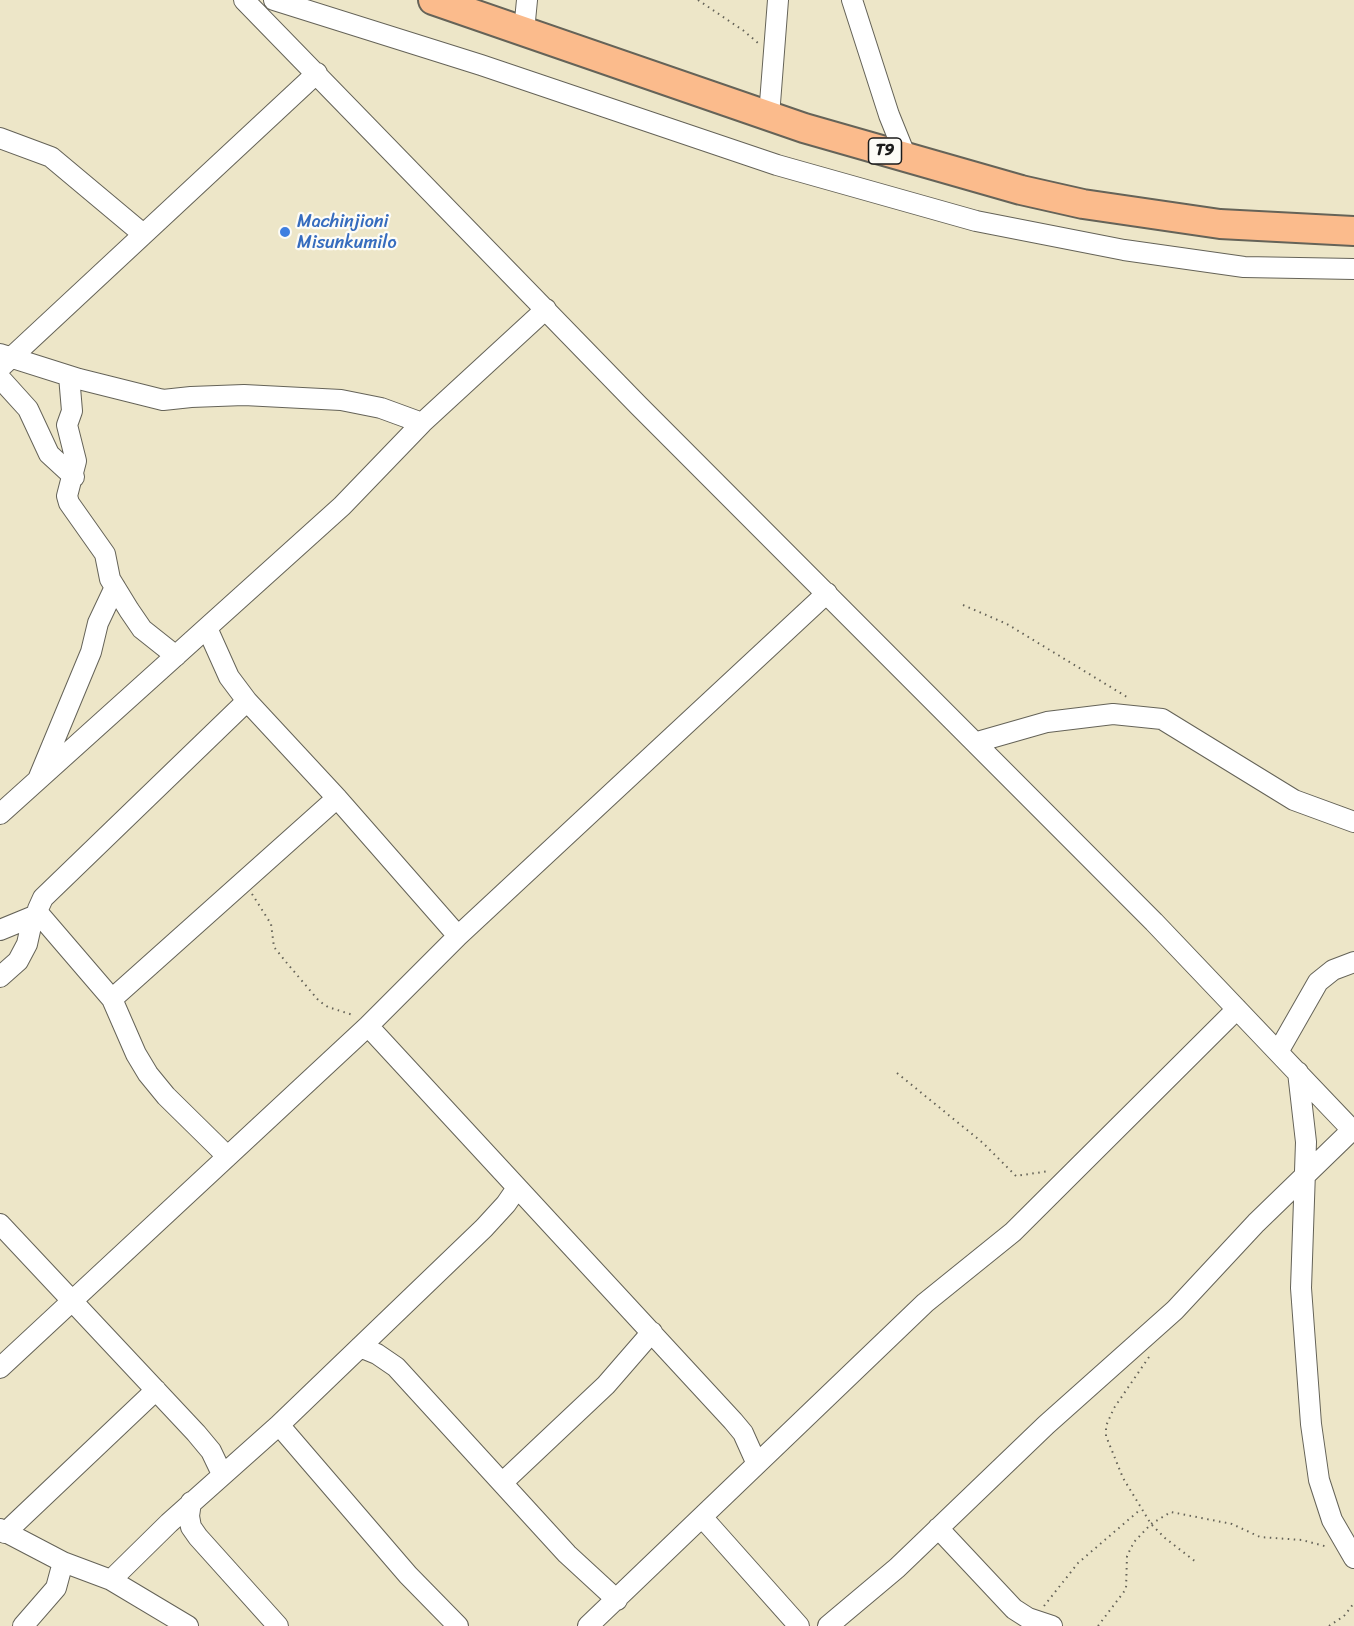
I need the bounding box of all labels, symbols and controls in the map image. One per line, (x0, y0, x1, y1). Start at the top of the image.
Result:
road number: T9 (868, 138, 902, 164)
place label: Machinjioni Misunkumilo (297, 211, 397, 254)
marker: Machinjioni Misunkumilo (278, 225, 292, 239)

